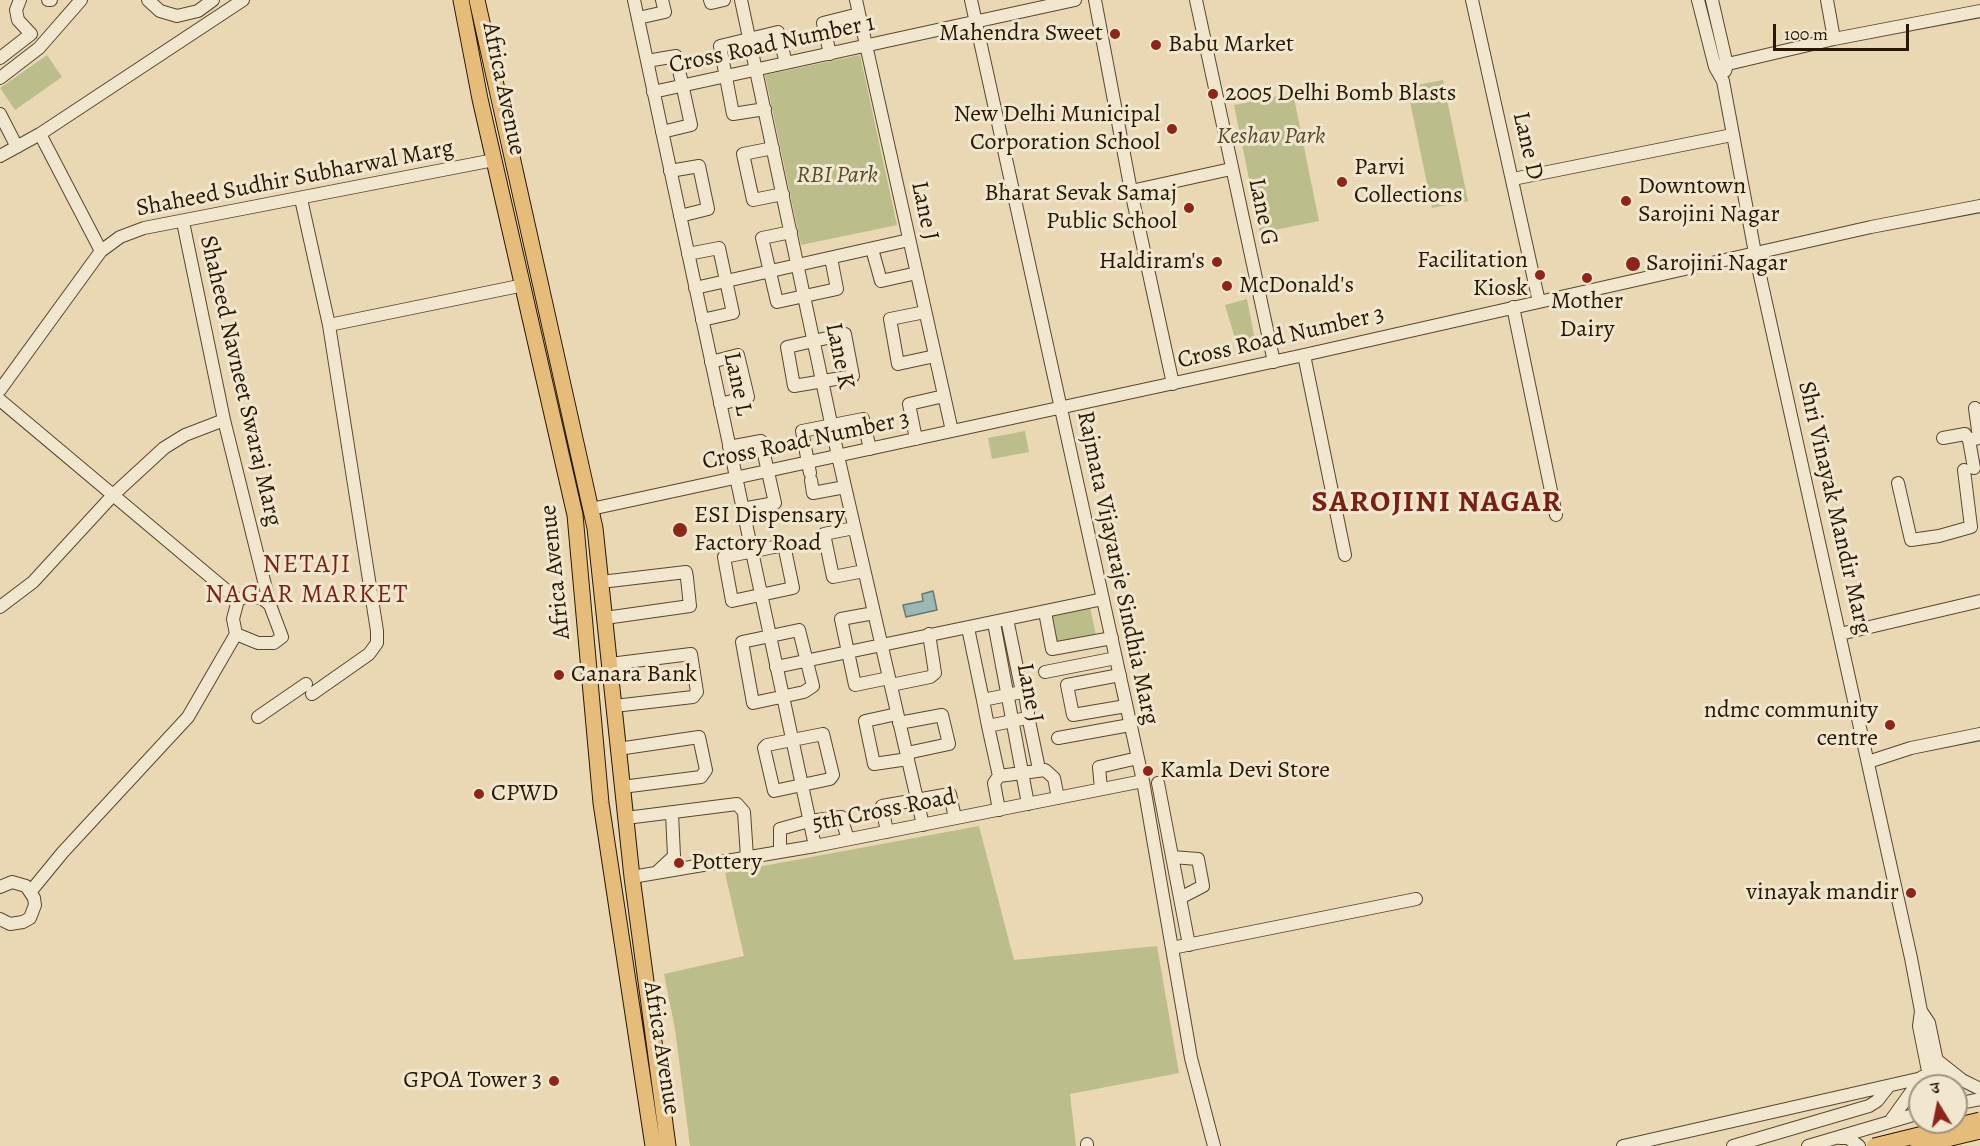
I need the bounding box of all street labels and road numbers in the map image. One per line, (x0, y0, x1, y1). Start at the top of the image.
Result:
street label: Cross Road Number 1 (667, 9, 877, 81)
street label: Africa Avenue (475, 20, 531, 158)
street label: Lane D (1505, 109, 1549, 183)
street label: Shaheed Sudhir Subharwal Marg (134, 134, 456, 224)
street label: Lane G (1241, 176, 1283, 248)
street label: Lane J (904, 179, 944, 243)
street label: Shaheed Navneet Swaraj Marg (193, 233, 287, 529)
street label: Cross Road Number 3 (1175, 300, 1387, 376)
street label: Lane K (818, 320, 860, 392)
street label: Lane L (716, 350, 758, 418)
street label: Shri Vinayak Mandir Marg (1791, 379, 1877, 637)
street label: Cross Road Number 3 (700, 405, 912, 477)
street label: Rajmata Vijayaraje Sindhia Marg (1070, 409, 1164, 727)
street label: Africa Avenue (535, 503, 577, 641)
street label: Lane J (1009, 661, 1049, 725)
street label: 5th Cross Road (810, 783, 958, 839)
street label: Africa Avenue (636, 979, 686, 1117)

